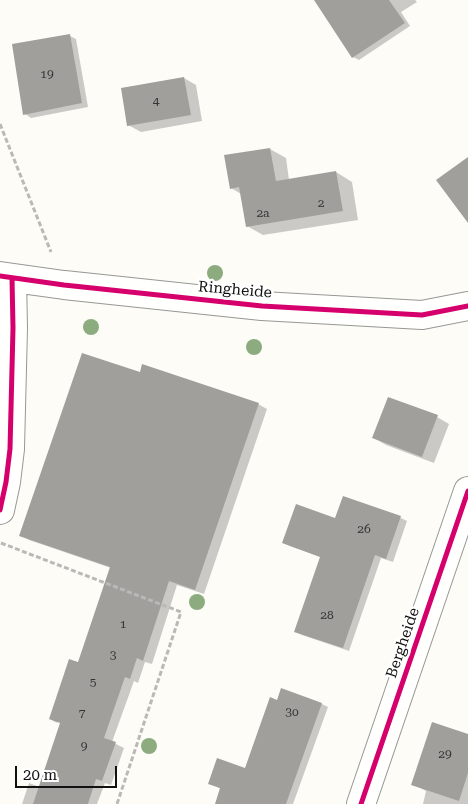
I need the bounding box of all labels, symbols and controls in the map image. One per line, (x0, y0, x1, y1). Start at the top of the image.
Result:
house number: 19 (40, 67, 54, 81)
house number: 4 (153, 94, 159, 108)
house number: 2 (318, 196, 324, 210)
house number: 2a (256, 206, 270, 220)
street label: Ringheide (197, 278, 273, 302)
house number: 26 (357, 522, 371, 536)
street label: Bergheide (383, 605, 423, 681)
house number: 28 (320, 608, 334, 622)
house number: 1 (120, 617, 126, 631)
house number: 3 (110, 648, 116, 662)
house number: 5 (90, 675, 96, 689)
house number: 30 (285, 705, 299, 719)
house number: 7 (79, 706, 85, 720)
house number: 9 (81, 739, 87, 753)
house number: 29 (438, 747, 452, 761)
scale bar (18, 756, 120, 788)
text: 20 m (23, 766, 57, 784)

